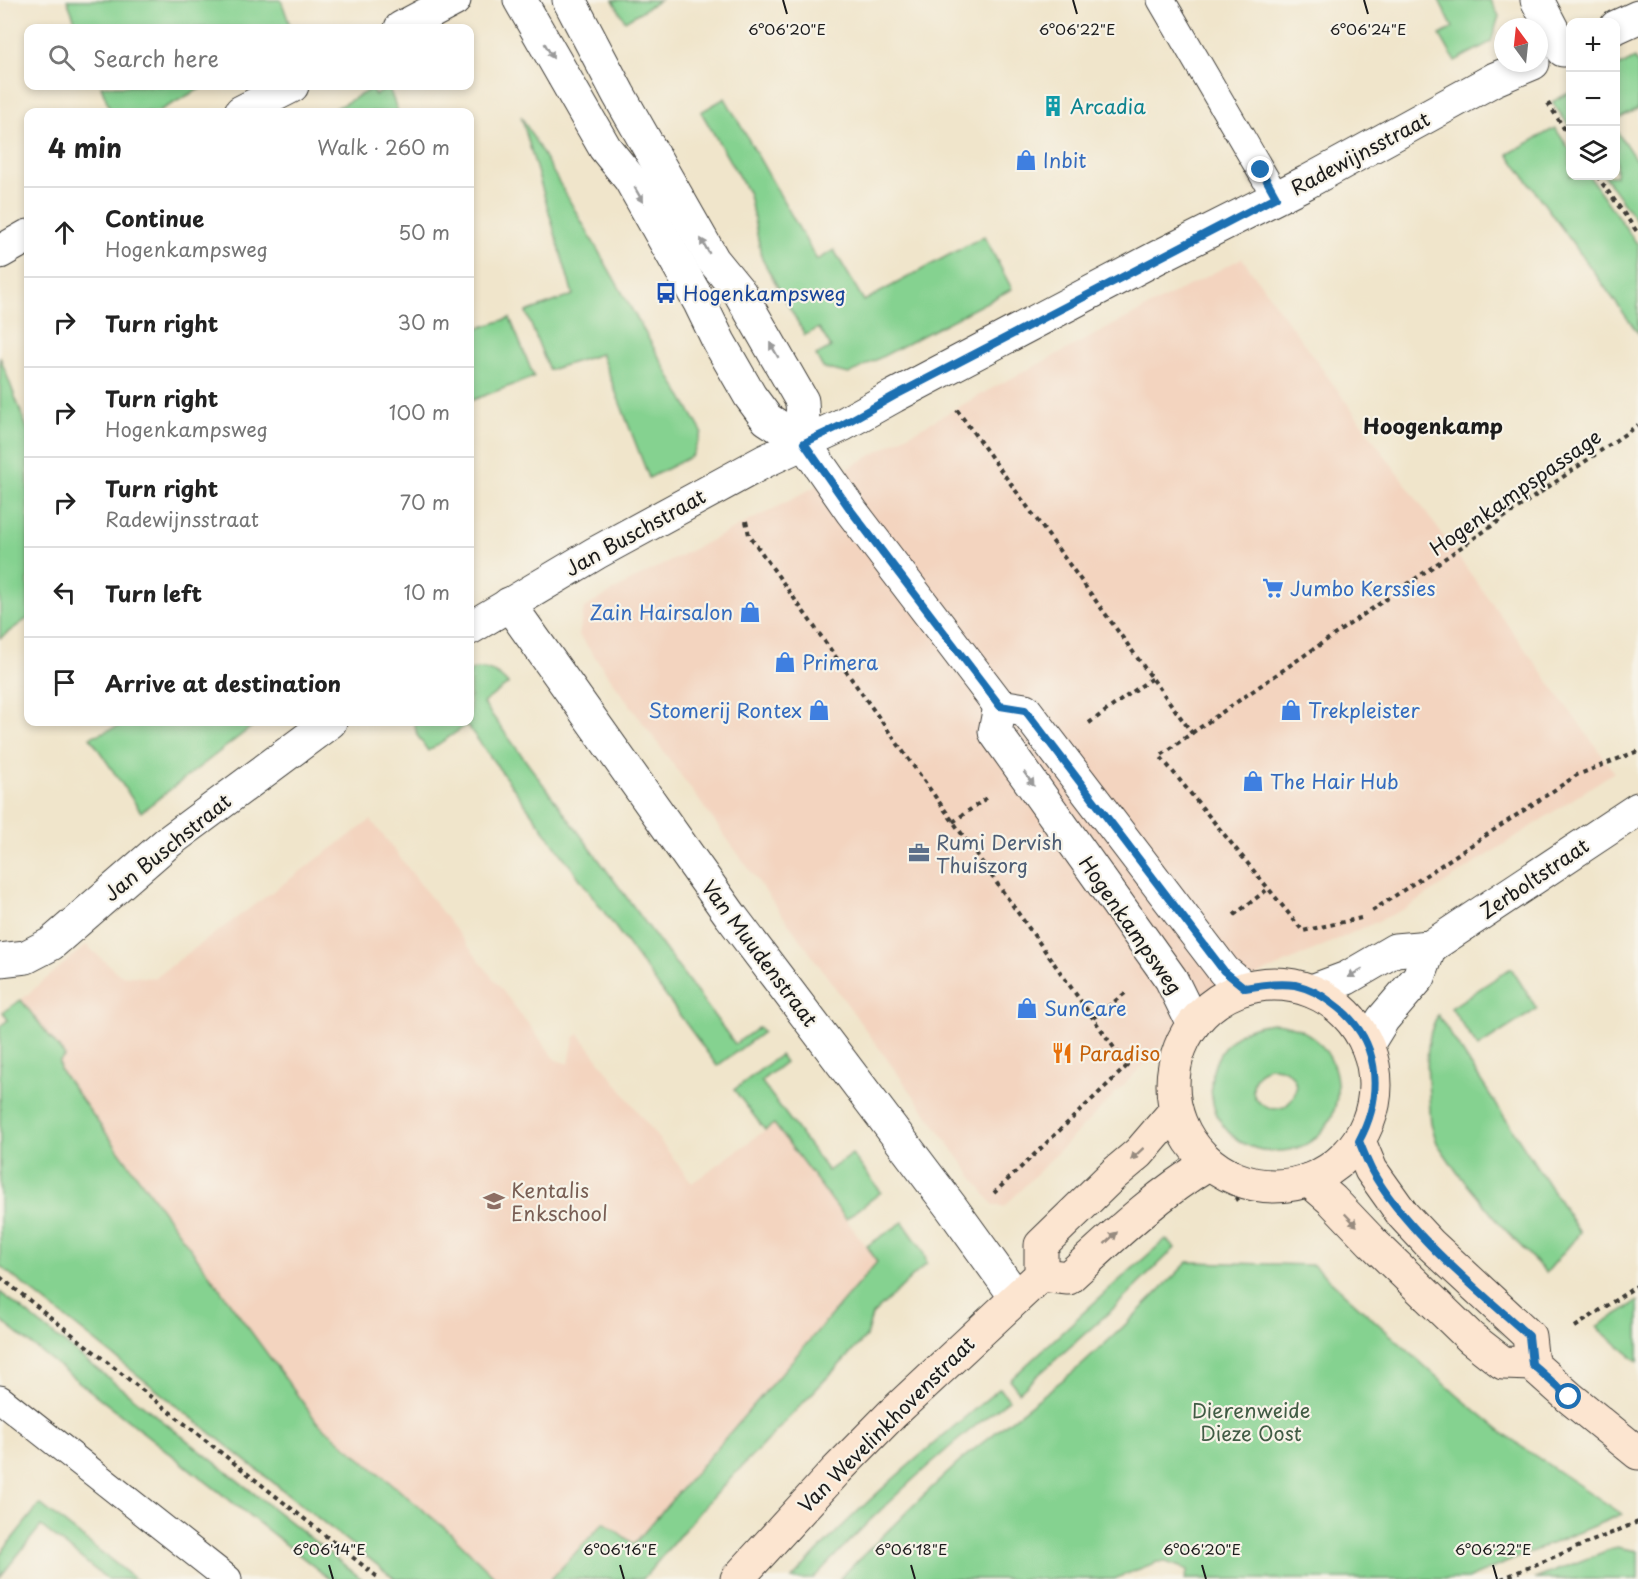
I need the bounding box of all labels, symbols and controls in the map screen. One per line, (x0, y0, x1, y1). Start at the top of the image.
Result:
text: 6°06'20"E (748, 17, 826, 40)
text: 6°06'22"E (1039, 17, 1115, 40)
text: 6°06'24"E (1330, 17, 1406, 40)
north arrow (1494, 18, 1548, 72)
map controls (1566, 18, 1620, 180)
button: + (1566, 18, 1620, 72)
search box (24, 24, 474, 90)
icon: search (45, 41, 78, 74)
text: Search here (93, 41, 219, 74)
one-way arrow (544, 43, 554, 60)
button: − (1566, 72, 1620, 126)
place label: Arcadia (1070, 91, 1146, 121)
building icon: Arcadia (1041, 94, 1065, 118)
street label: Radewijnsstraat (1285, 104, 1435, 202)
button: layers (1566, 126, 1620, 180)
text: 4 min (48, 128, 122, 167)
text: Walk · 260 m (317, 132, 450, 162)
place label: Inbit (1043, 145, 1086, 175)
shop icon: Inbit (1014, 148, 1038, 172)
route end (1247, 156, 1273, 182)
one-way arrow (634, 187, 644, 204)
text: Continue (105, 201, 204, 234)
icon: ahead (48, 216, 81, 249)
text: 50 m (398, 217, 450, 247)
text: Hogenkampsweg (105, 234, 268, 264)
one-way arrow (700, 237, 710, 254)
place label: Hogenkampsweg (683, 278, 846, 308)
bus stop icon: Hogenkampsweg (654, 281, 678, 305)
icon: right (48, 306, 81, 339)
text: Turn right (105, 306, 218, 339)
text: 30 m (397, 307, 450, 337)
one-way arrow (768, 342, 779, 358)
text: Turn right (105, 381, 218, 414)
icon: right (48, 396, 81, 429)
text: 100 m (389, 397, 450, 427)
district label: Hoogenkamp (1363, 409, 1503, 441)
text: Hogenkampsweg (105, 414, 268, 444)
street label: Hogenkampspassage (1423, 421, 1607, 563)
text: Turn right (105, 471, 218, 504)
street label: Jan Buschstraat (559, 481, 711, 583)
icon: right (48, 486, 81, 519)
text: 70 m (400, 487, 450, 517)
text: Radewijnsstraat (105, 504, 259, 534)
place label: Jumbo Kerssies (1290, 573, 1436, 603)
icon: left (48, 576, 81, 609)
text: Turn left (105, 576, 202, 609)
supermarket icon: Jumbo Kerssies (1261, 576, 1285, 600)
text: 10 m (403, 577, 450, 607)
place label: Zain Hairsalon (589, 597, 733, 627)
shop icon: Zain Hairsalon (738, 600, 762, 624)
place label: Primera (802, 647, 879, 677)
shop icon: Primera (773, 650, 797, 674)
icon: arrive (48, 666, 81, 699)
text: Arrive at destination (105, 666, 341, 699)
place label: Stomerij Rontex (648, 695, 802, 725)
place label: Trekpleister (1308, 695, 1420, 725)
shop icon: Stomerij Rontex (807, 698, 831, 722)
shop icon: Trekpleister (1279, 698, 1303, 722)
place label: The Hair Hub (1270, 766, 1399, 796)
shop icon: The Hair Hub (1241, 769, 1265, 793)
one-way arrow (1023, 771, 1035, 786)
street label: Jan Buschstraat (97, 786, 237, 908)
place label: Rumi Dervish Thuiszorg (936, 827, 1063, 880)
street label: Zerboltstraat (1473, 830, 1595, 926)
office icon: Rumi Dervish Thuiszorg (907, 841, 931, 865)
street label: Hogenkampsweg (1072, 850, 1190, 1000)
street label: Van Muudenstraat (695, 873, 825, 1033)
one-way arrow (1346, 968, 1363, 978)
place label: SunCare (1044, 993, 1127, 1023)
shop icon: SunCare (1015, 996, 1039, 1020)
place label: Paradiso (1079, 1038, 1160, 1068)
restaurant icon: Paradiso (1050, 1041, 1074, 1065)
one-way arrow (1131, 1147, 1145, 1161)
place label: Kentalis Enkschool (511, 1175, 608, 1228)
school or university icon: Kentalis Enkschool (482, 1189, 506, 1213)
one-way arrow (1344, 1213, 1358, 1227)
one-way arrow (1104, 1232, 1118, 1246)
street label: Van Wevelinkhovenstraat (791, 1329, 981, 1519)
route start (1555, 1383, 1581, 1409)
park label: Dierenweide Dieze Oost (1192, 1395, 1310, 1448)
text: 6°06'14"E (292, 1537, 366, 1560)
text: 6°06'16"E (583, 1537, 657, 1560)
text: 6°06'18"E (875, 1537, 947, 1560)
text: 6°06'20"E (1163, 1537, 1241, 1560)
text: 6°06'22"E (1455, 1537, 1531, 1560)

